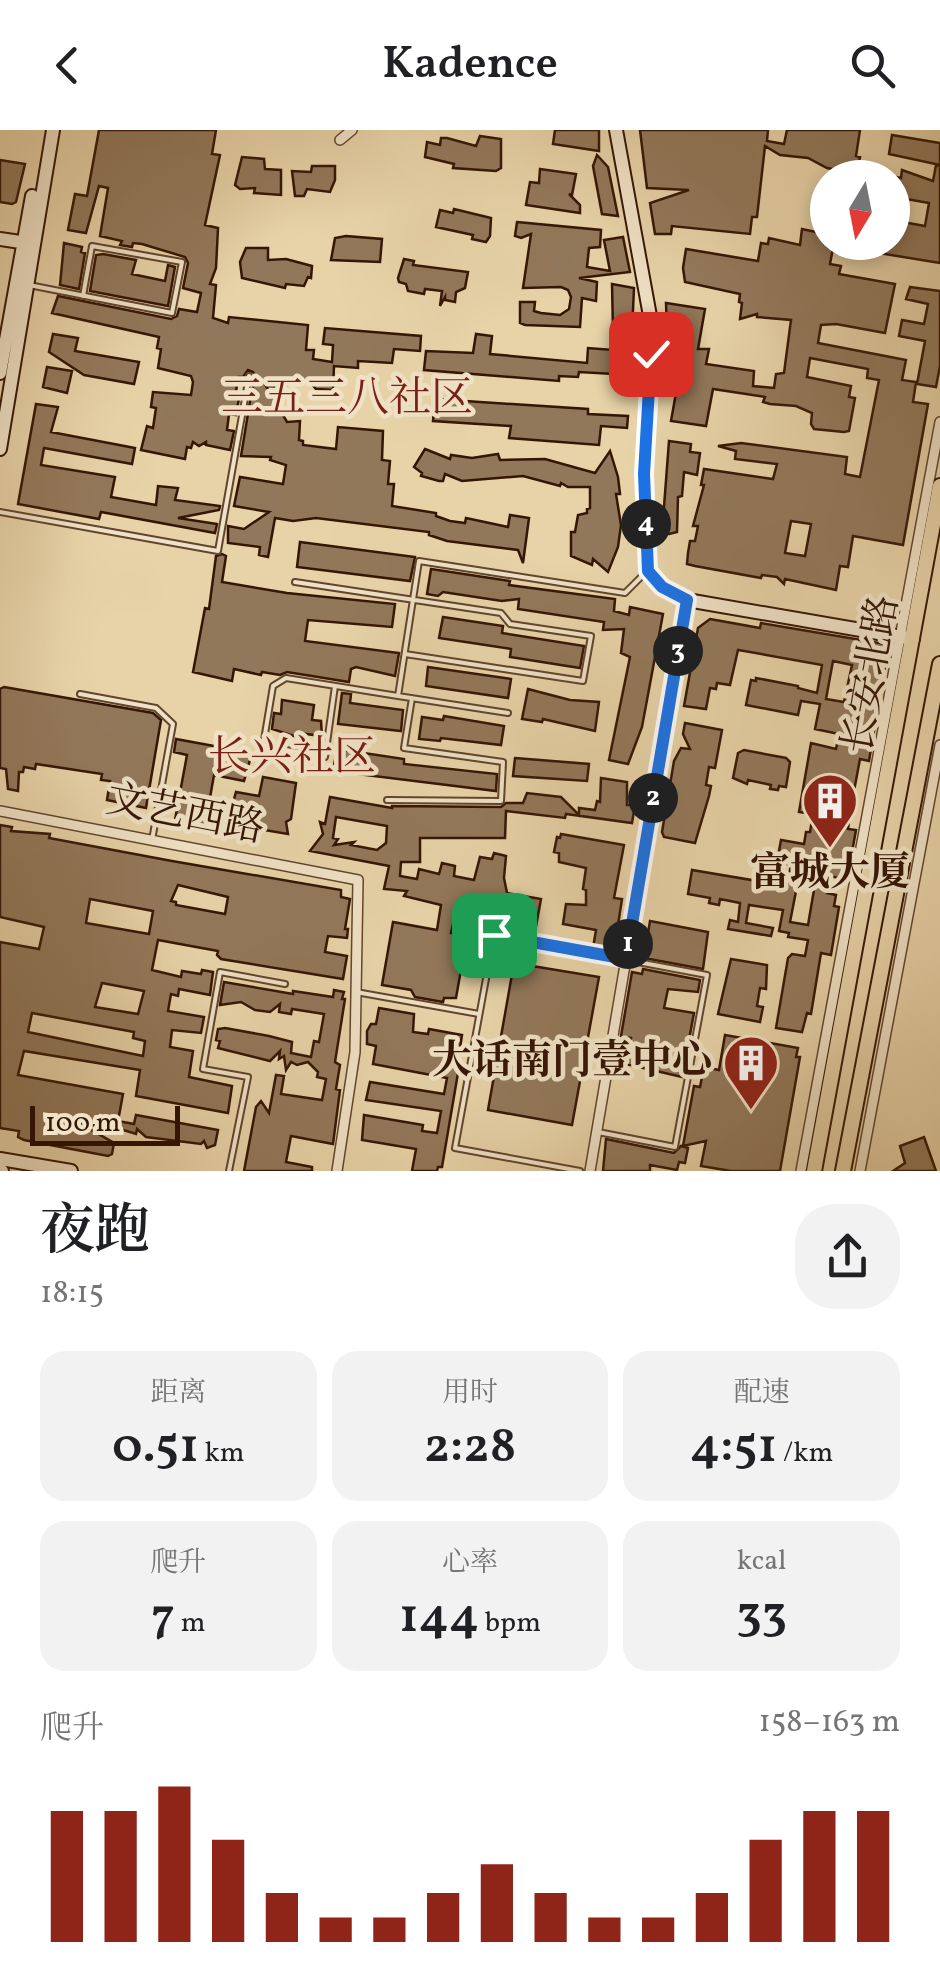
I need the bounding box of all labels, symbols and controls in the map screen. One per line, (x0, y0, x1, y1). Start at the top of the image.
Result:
text: Kadence (382, 34, 558, 97)
icon: back (40, 38, 95, 93)
icon: search (845, 38, 900, 93)
north arrow (810, 160, 910, 260)
map controls (810, 160, 910, 260)
pin (609, 312, 694, 397)
icon: check (624, 327, 679, 382)
district label: 三五三八社区 (221, 371, 473, 430)
pin: 4 (621, 499, 671, 549)
text: 4 (638, 504, 654, 543)
street label: 长安北路 (832, 591, 914, 759)
pin: 3 (653, 626, 703, 676)
text: 3 (671, 631, 685, 670)
district label: 长兴社区 (208, 730, 376, 789)
building icon: 富城大厦 (800, 771, 860, 850)
street label: 文艺西路 (101, 773, 269, 859)
pin: 2 (628, 773, 678, 823)
text: 2 (646, 778, 660, 817)
place label: 富城大厦 (750, 847, 910, 903)
pin (452, 893, 537, 978)
icon: arrive (467, 908, 522, 963)
pin: 1 (603, 919, 653, 969)
text: 1 (622, 924, 634, 963)
building icon: 大话南门壹中心 (721, 1033, 781, 1112)
place label: 大话南门壹中心 (432, 1035, 712, 1091)
scale bar (30, 1101, 180, 1146)
text: 100 m (45, 1104, 120, 1143)
text: 夜跑 (40, 1196, 150, 1272)
button: share (795, 1204, 900, 1309)
text: 18:15 (40, 1272, 104, 1316)
text: 距离 (150, 1374, 206, 1413)
text: 用时 (442, 1374, 498, 1413)
text: 配速 (734, 1374, 790, 1413)
text: 0.51 (112, 1413, 199, 1483)
text: 2:28 (424, 1413, 516, 1483)
text: 4:51 (690, 1413, 777, 1483)
text: km (199, 1434, 245, 1473)
text: /km (777, 1434, 833, 1473)
text: kcal (737, 1542, 787, 1581)
text: 爬升 (150, 1544, 206, 1583)
text: 心率 (442, 1544, 498, 1583)
text: 33 (736, 1581, 787, 1651)
text: 7 (151, 1583, 175, 1653)
text: 144 (399, 1583, 479, 1653)
text: m (175, 1604, 206, 1643)
text: bpm (479, 1604, 541, 1643)
text: 158–163 m (758, 1701, 900, 1745)
text: 爬升 (40, 1708, 104, 1752)

